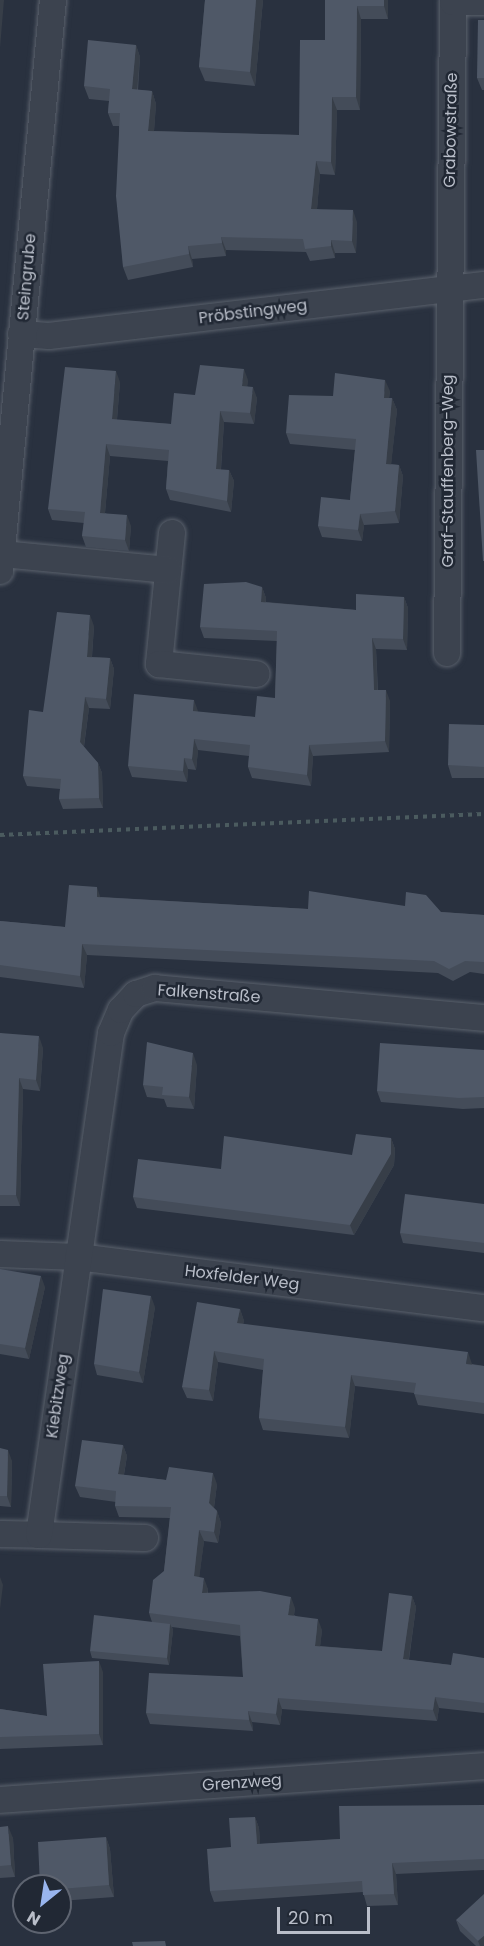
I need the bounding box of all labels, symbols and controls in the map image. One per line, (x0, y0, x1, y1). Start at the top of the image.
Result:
street label: Grabowstraße (440, 72, 462, 188)
street label: Steingrube (14, 233, 40, 321)
street label: Pröbstingweg (198, 296, 308, 328)
street label: Graf-Stauffenberg-Weg (438, 375, 458, 567)
street label: Falkenstraße (157, 981, 261, 1007)
street label: Hoxfelder Weg (184, 1261, 300, 1295)
street label: Kiebitzweg (43, 1353, 73, 1439)
street label: Grenzweg (202, 1771, 282, 1795)
north arrow (12, 1874, 72, 1934)
scale bar (280, 1895, 373, 1933)
text: N (23, 1905, 45, 1931)
text: 20 m (288, 1905, 333, 1930)

